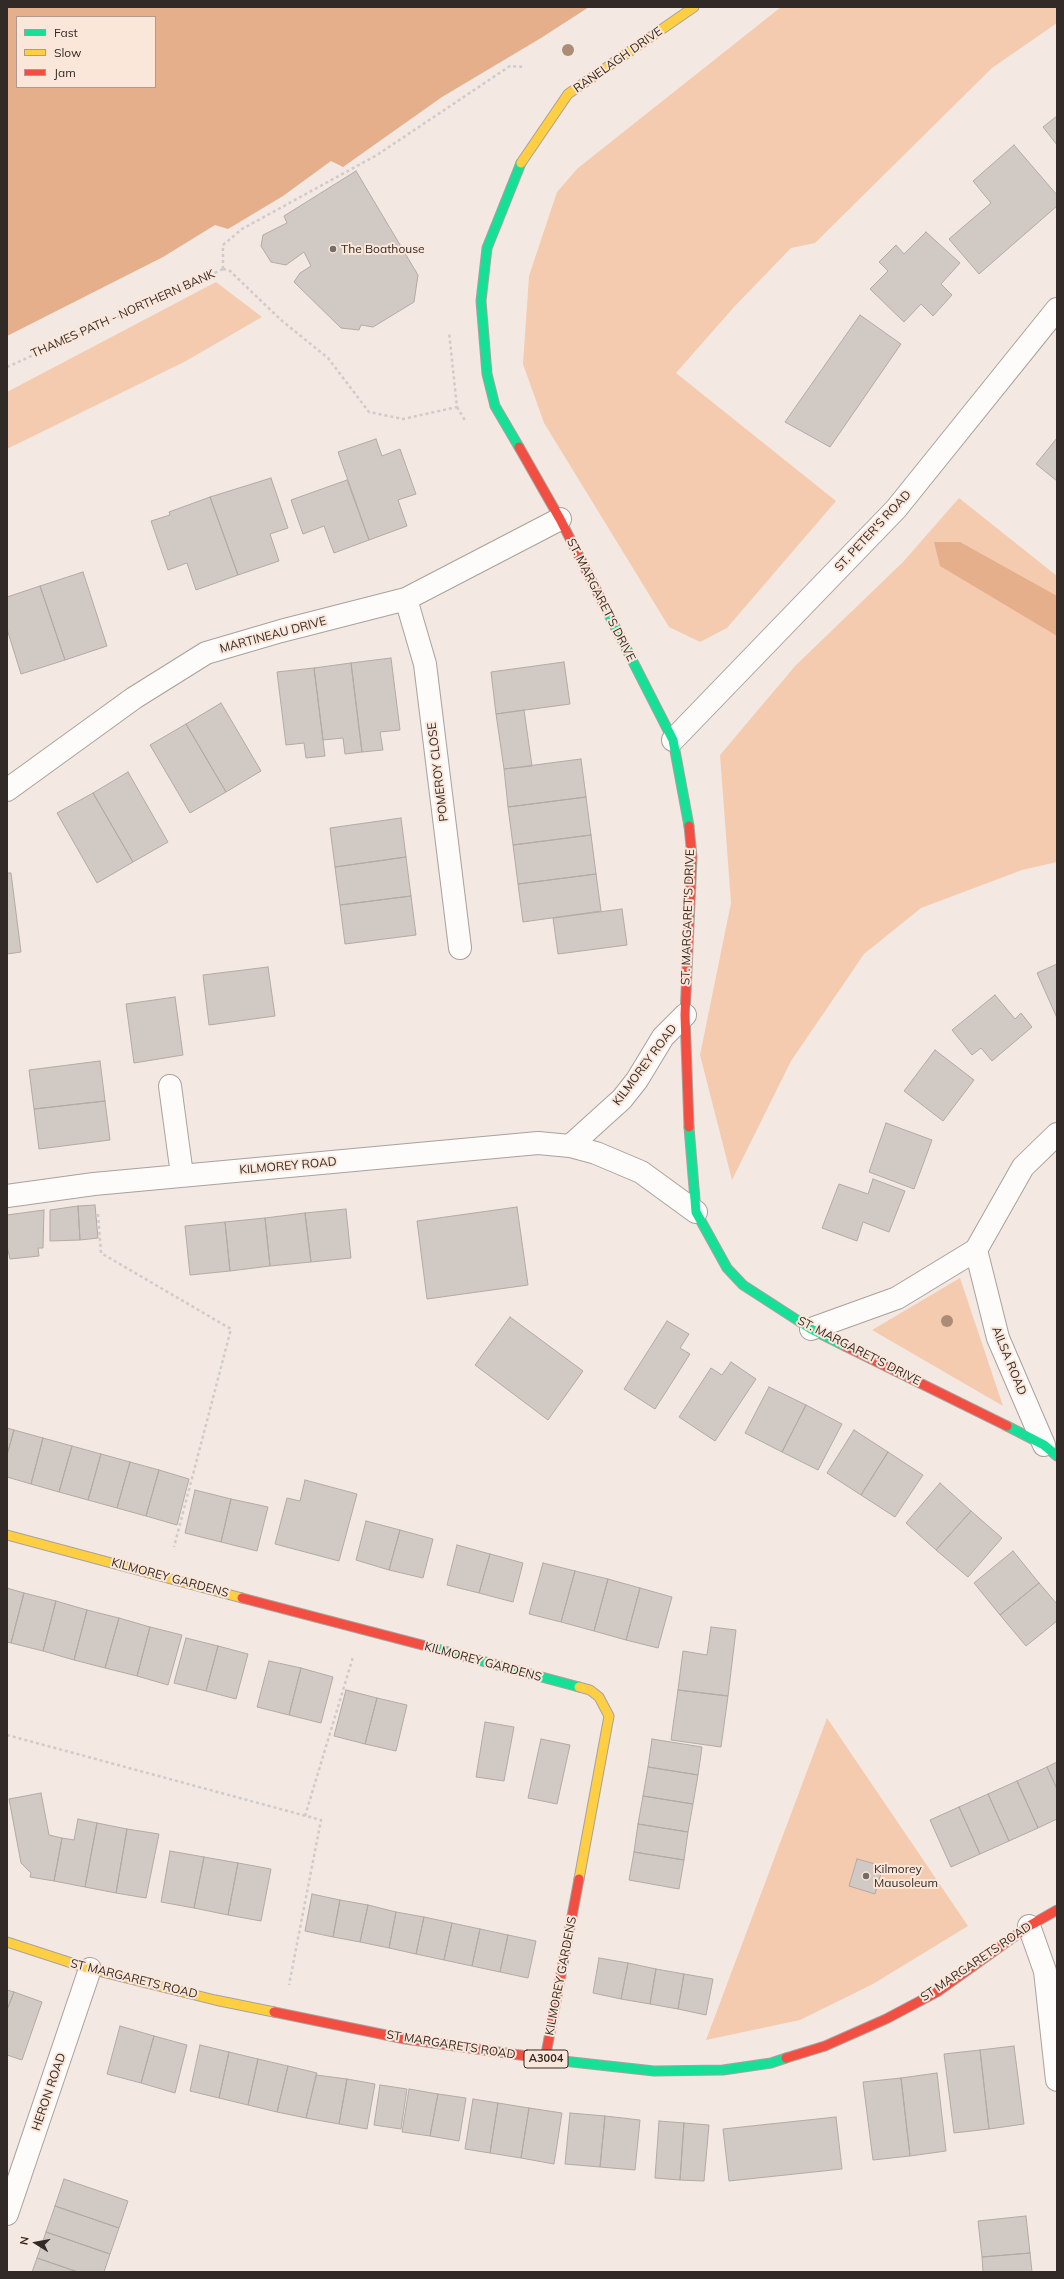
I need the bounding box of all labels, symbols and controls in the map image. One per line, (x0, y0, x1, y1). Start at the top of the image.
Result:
legend (16, 16, 156, 88)
street label: RANELAGH DRIVE (571, 24, 665, 96)
text: Fast (54, 25, 78, 40)
text: Slow (54, 45, 82, 60)
text: Jam (54, 65, 76, 80)
place label: The Boathouse (341, 242, 425, 256)
marker: The Boathouse (328, 244, 338, 254)
street label: THAMES PATH - NORTHERN BANK (29, 267, 217, 361)
street label: ST. PETER'S ROAD (832, 488, 914, 574)
street label: ST. MARGARET'S DRIVE (564, 536, 638, 664)
street label: MARTINEAU DRIVE (218, 614, 328, 656)
street label: POMEROY CLOSE (425, 722, 451, 822)
street label: ST. MARGARET'S DRIVE (678, 849, 698, 985)
street label: KILMOREY ROAD (610, 1022, 680, 1108)
street label: KILMOREY ROAD (239, 1155, 337, 1177)
street label: ST. MARGARET'S DRIVE (795, 1314, 923, 1388)
street label: AILSA ROAD (989, 1325, 1029, 1397)
street label: KILMOREY GARDENS (110, 1555, 230, 1601)
street label: KILMOREY GARDENS (423, 1639, 543, 1685)
place label: Kilmorey Mausoleum (874, 1862, 938, 1890)
marker: Kilmorey Mausoleum (861, 1871, 871, 1881)
street label: KILMOREY GARDENS (542, 1915, 580, 2037)
street label: ST MARGARETS ROAD (918, 1920, 1034, 2004)
street label: ST MARGARETS ROAD (69, 1956, 199, 2002)
street label: ST MARGARETS ROAD (385, 2028, 517, 2062)
road number: A3004 (524, 2050, 568, 2068)
street label: HERON ROAD (29, 2051, 69, 2133)
north arrow (16, 2223, 56, 2263)
text: N (17, 2235, 32, 2246)

